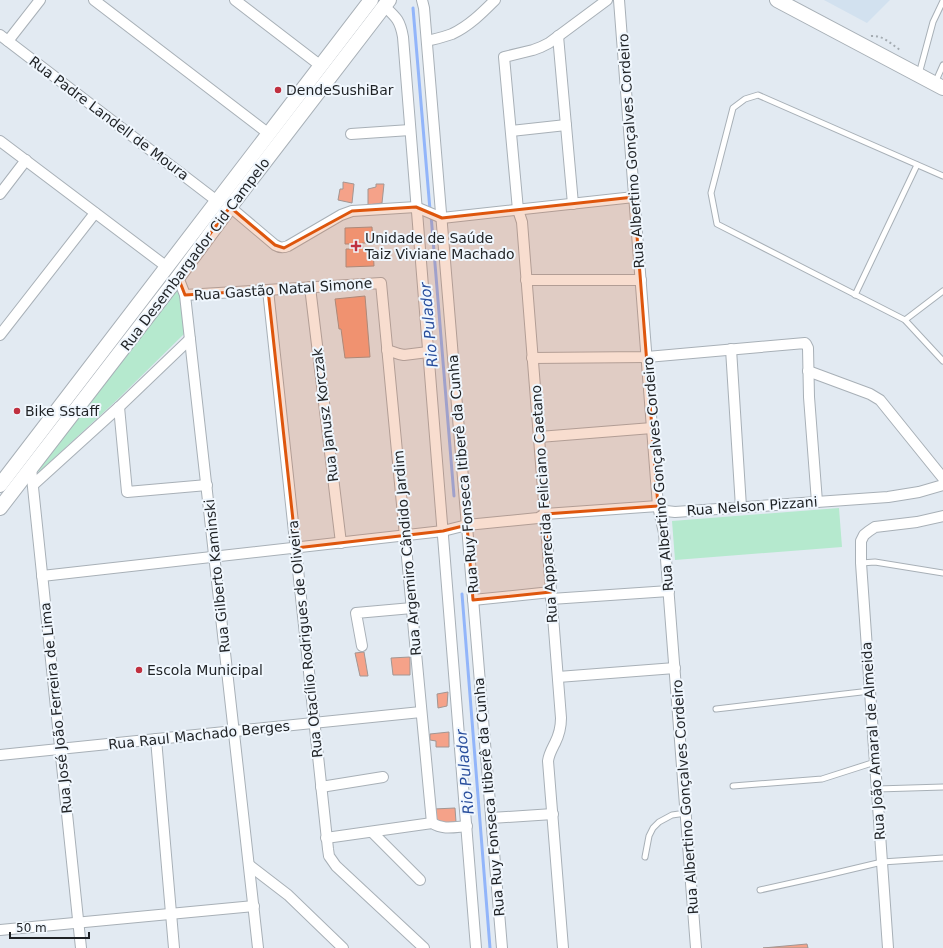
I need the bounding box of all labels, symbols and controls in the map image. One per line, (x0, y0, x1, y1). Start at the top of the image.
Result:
street label: Rua Albertino Gonçalves Cordeiro (615, 33, 647, 269)
street label: Rua Padre Landell de Moura (26, 53, 192, 183)
place label: DendeSushiBar (286, 82, 394, 98)
marker: DendeSushiBar (273, 85, 283, 95)
street label: Rua Desembargador Cid Campelo (117, 155, 273, 353)
place label: Unidade de Saúde Taiz Viviane Machado (364, 230, 515, 262)
marker: Unidade de Saúde Taiz Viviane Machado (350, 240, 362, 252)
street label: Rua Gastão Natal Simone (193, 275, 373, 303)
water label: Rio Pulador (416, 281, 442, 368)
street label: Rua Janusz Korczak (309, 346, 341, 483)
street label: Rua Ruy Fonseca Itiberê da Cunha (445, 354, 481, 594)
street label: Rua Albertino Gonçalves Cordeiro (640, 356, 676, 592)
street label: Rua Apparecida Feliciano Caetano (528, 384, 560, 624)
place label: Bike Sstaff (25, 403, 99, 419)
marker: Bike Sstaff (12, 406, 22, 416)
street label: Rua Argemiro Cândido Jardim (390, 450, 424, 656)
street label: Rua Nelson Pizzani (686, 493, 818, 519)
street label: Rua Gilberto Kaminski (201, 498, 233, 654)
street label: Rua Otacílio Rodrigues de Oliveira (285, 519, 325, 759)
street label: Rua José João Ferreira de Lima (37, 602, 75, 814)
street label: Rua João Amaral de Almeida (858, 641, 888, 841)
place label: Escola Municipal (147, 662, 263, 678)
marker: Escola Municipal (134, 665, 144, 675)
street label: Rua Ruy Fonseca Itiberê da Cunha (471, 677, 507, 917)
street label: Rua Albertino Gonçalves Cordeiro (669, 679, 701, 915)
street label: Rua Raul Machado Berges (107, 718, 291, 752)
water label: Rio Pulador (452, 728, 478, 815)
scale bar (10, 914, 89, 940)
text: 50 m (16, 921, 47, 935)

